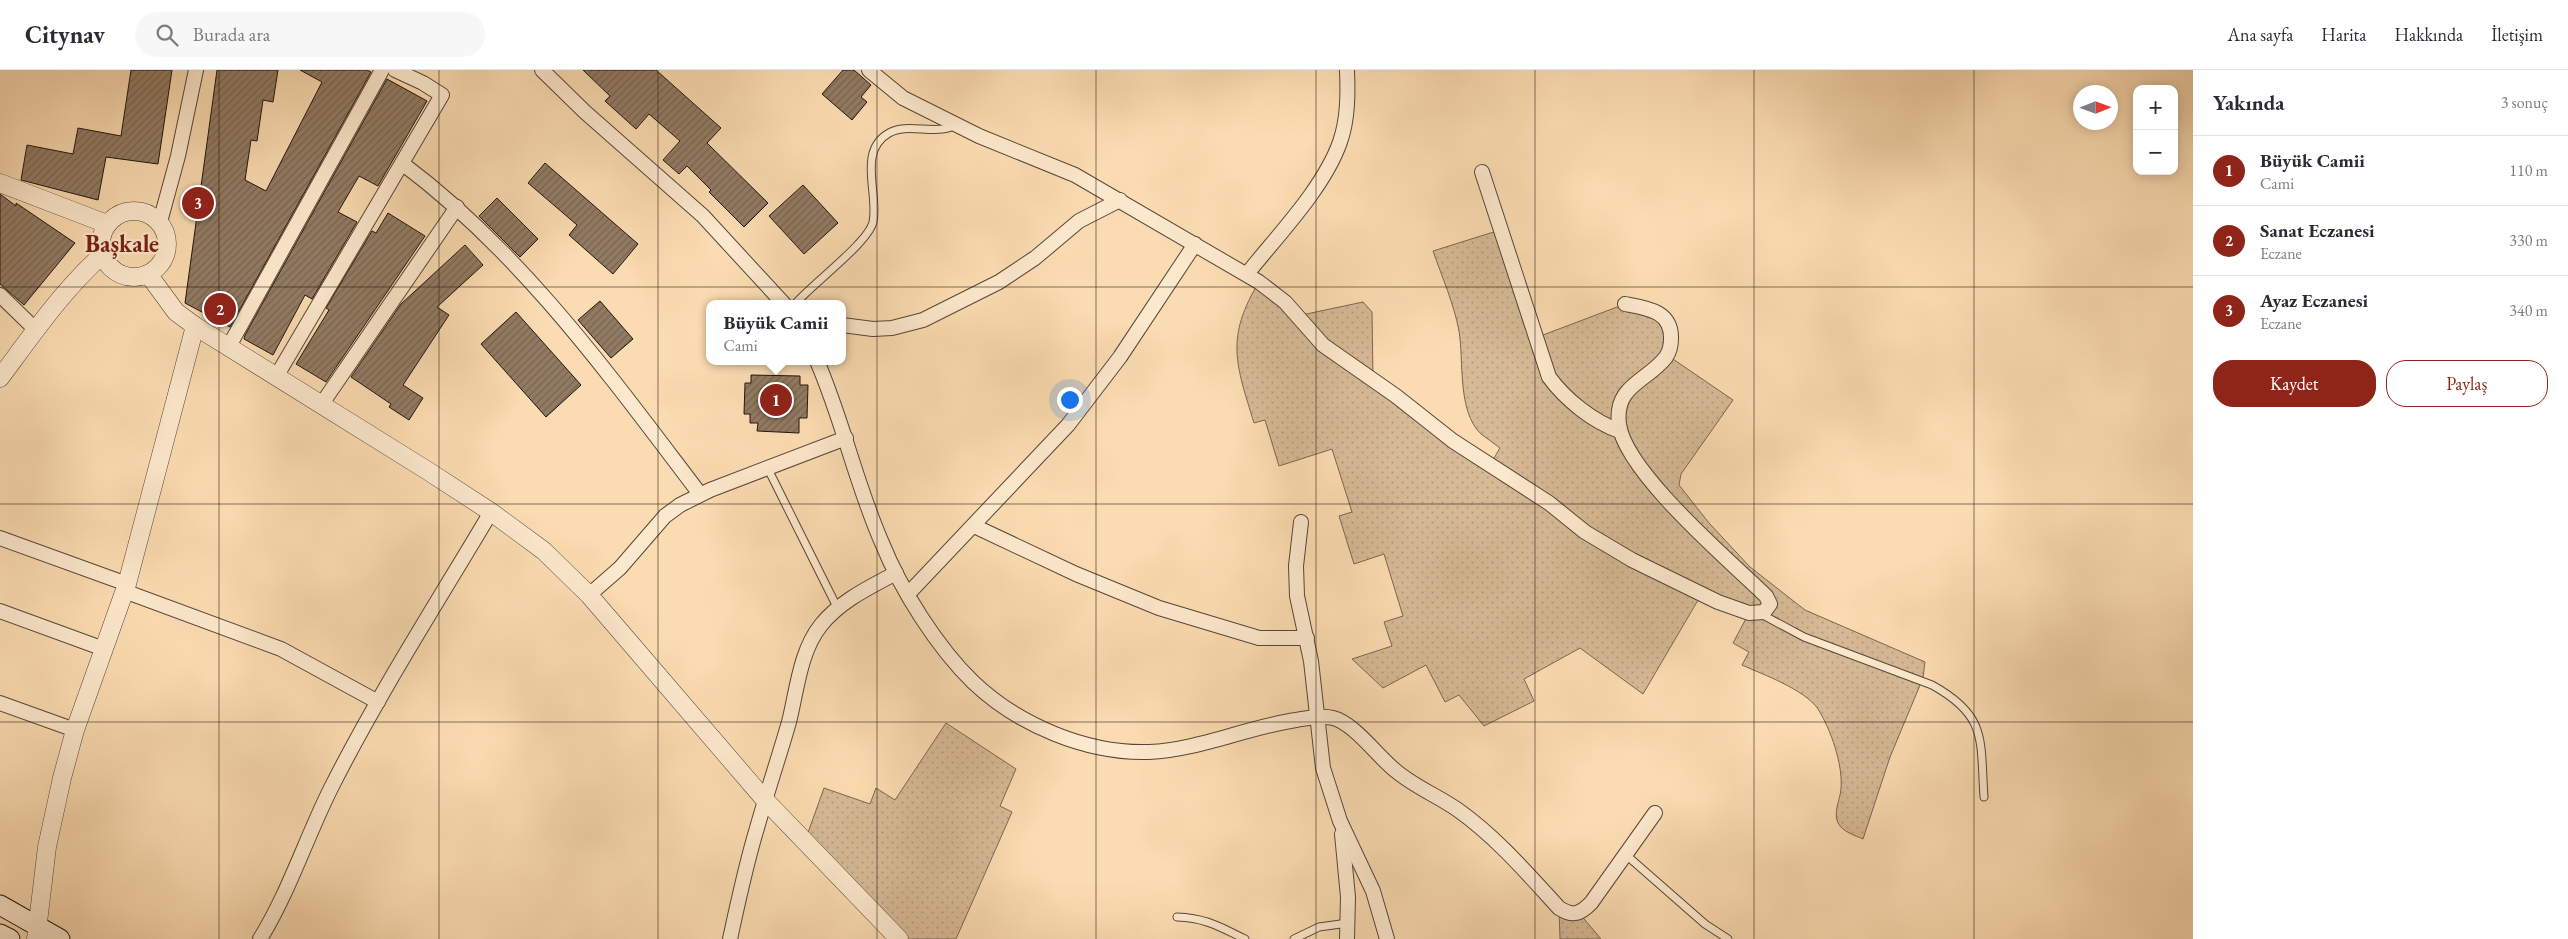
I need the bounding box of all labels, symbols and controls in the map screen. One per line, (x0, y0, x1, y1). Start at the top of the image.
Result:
search box (135, 12, 485, 57)
text: Citynav (25, 19, 105, 50)
icon: search (153, 21, 181, 49)
text: Burada ara (193, 22, 270, 47)
text: Ana sayfa (2227, 23, 2293, 46)
text: Harita (2321, 23, 2366, 46)
text: Hakkında (2394, 23, 2463, 46)
text: İletişim (2491, 23, 2543, 46)
north arrow (2073, 85, 2118, 130)
map controls (2133, 85, 2178, 175)
button: + (2133, 85, 2178, 130)
text: Yakında (2213, 89, 2284, 116)
text: 3 sonuç (2501, 92, 2548, 113)
button: − (2133, 130, 2178, 175)
text: Büyük Camii (2260, 148, 2365, 173)
text: 1 (2225, 160, 2233, 181)
text: 110 m (2509, 160, 2548, 181)
text: Cami (2260, 173, 2294, 194)
pin: 3 (182, 184, 214, 222)
text: Sanat Eczanesi (2260, 218, 2375, 243)
district label: Başkale (85, 228, 159, 259)
text: 2 (2225, 230, 2233, 251)
text: 330 m (2509, 230, 2548, 251)
text: Eczane (2260, 243, 2302, 264)
text: Ayaz Eczanesi (2260, 288, 2368, 313)
pin: 2 (204, 290, 236, 328)
popup (706, 300, 846, 365)
text: 3 (2225, 300, 2233, 321)
text: 340 m (2509, 300, 2548, 321)
text: Büyük Camii (724, 310, 828, 335)
text: Eczane (2260, 313, 2302, 334)
text: Cami (724, 335, 758, 356)
button: Kaydet (2213, 360, 2376, 407)
button: Paylaş (2386, 360, 2548, 407)
pin: 1 (760, 381, 792, 419)
your location (1057, 387, 1083, 413)

